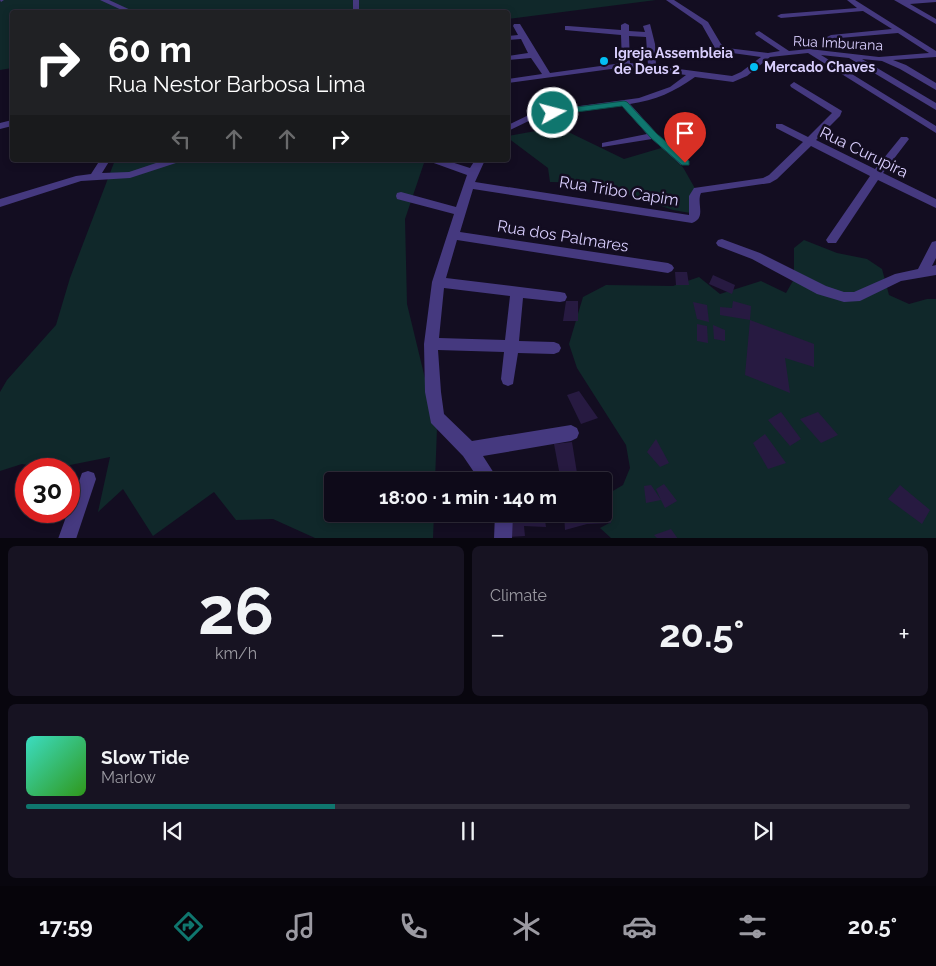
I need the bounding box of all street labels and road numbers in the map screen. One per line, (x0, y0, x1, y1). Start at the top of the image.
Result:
street label: Rua Imburana (793, 33, 883, 53)
street label: Rua Curupira (817, 122, 911, 182)
street label: Rua Tribo Capim (558, 172, 680, 210)
street label: Rua dos Palmares (496, 216, 630, 256)

